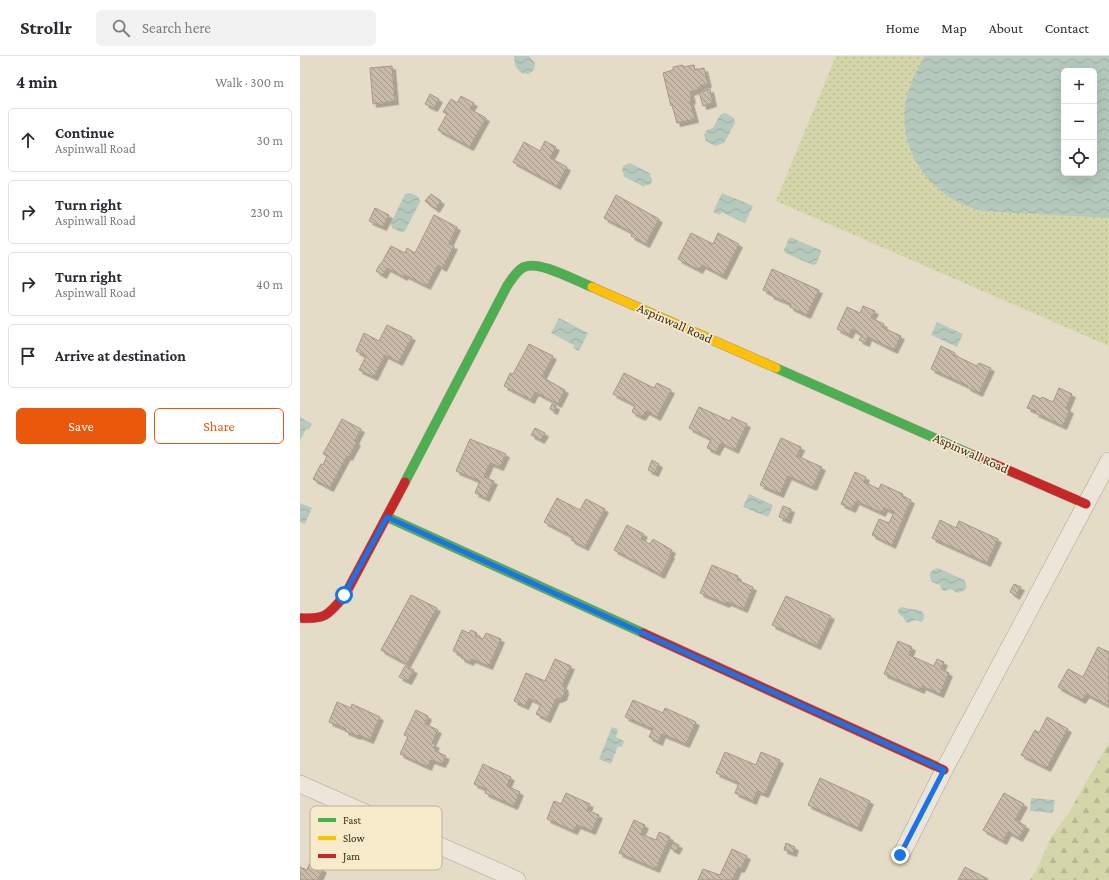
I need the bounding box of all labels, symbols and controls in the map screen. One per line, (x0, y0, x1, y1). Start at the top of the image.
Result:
search box (96, 10, 376, 46)
text: Strollr (20, 17, 72, 38)
icon: search (110, 17, 132, 39)
text: Search here (142, 20, 211, 36)
text: Home (886, 20, 919, 36)
text: Map (941, 20, 967, 36)
text: About (989, 20, 1023, 36)
text: Contact (1045, 20, 1089, 36)
map controls (1061, 68, 1097, 176)
button: + (1061, 68, 1097, 104)
text: 4 min (16, 73, 58, 92)
text: Walk · 300 m (215, 75, 284, 90)
button: − (1061, 104, 1097, 140)
text: Continue (55, 125, 114, 141)
icon: ahead (17, 129, 39, 151)
text: 30 m (257, 133, 283, 148)
button: locate (1061, 140, 1097, 176)
text: Aspinwall Road (55, 141, 136, 156)
text: Turn right (55, 197, 122, 213)
icon: right (17, 201, 39, 223)
text: 230 m (250, 205, 283, 220)
text: Aspinwall Road (55, 213, 136, 228)
text: Turn right (55, 269, 122, 285)
icon: right (17, 273, 39, 295)
text: 40 m (256, 277, 283, 292)
text: Aspinwall Road (55, 285, 136, 300)
street label: Aspinwall Road (635, 300, 715, 346)
icon: arrive (17, 345, 39, 367)
text: Arrive at destination (55, 348, 186, 364)
button: Save (16, 408, 146, 444)
button: Share (154, 408, 284, 444)
street label: Aspinwall Road (931, 430, 1011, 476)
route start (335, 586, 353, 604)
legend (310, 806, 442, 870)
text: Fast (343, 814, 362, 826)
text: Slow (343, 832, 365, 844)
route end (891, 846, 909, 864)
text: Jam (342, 850, 360, 863)

